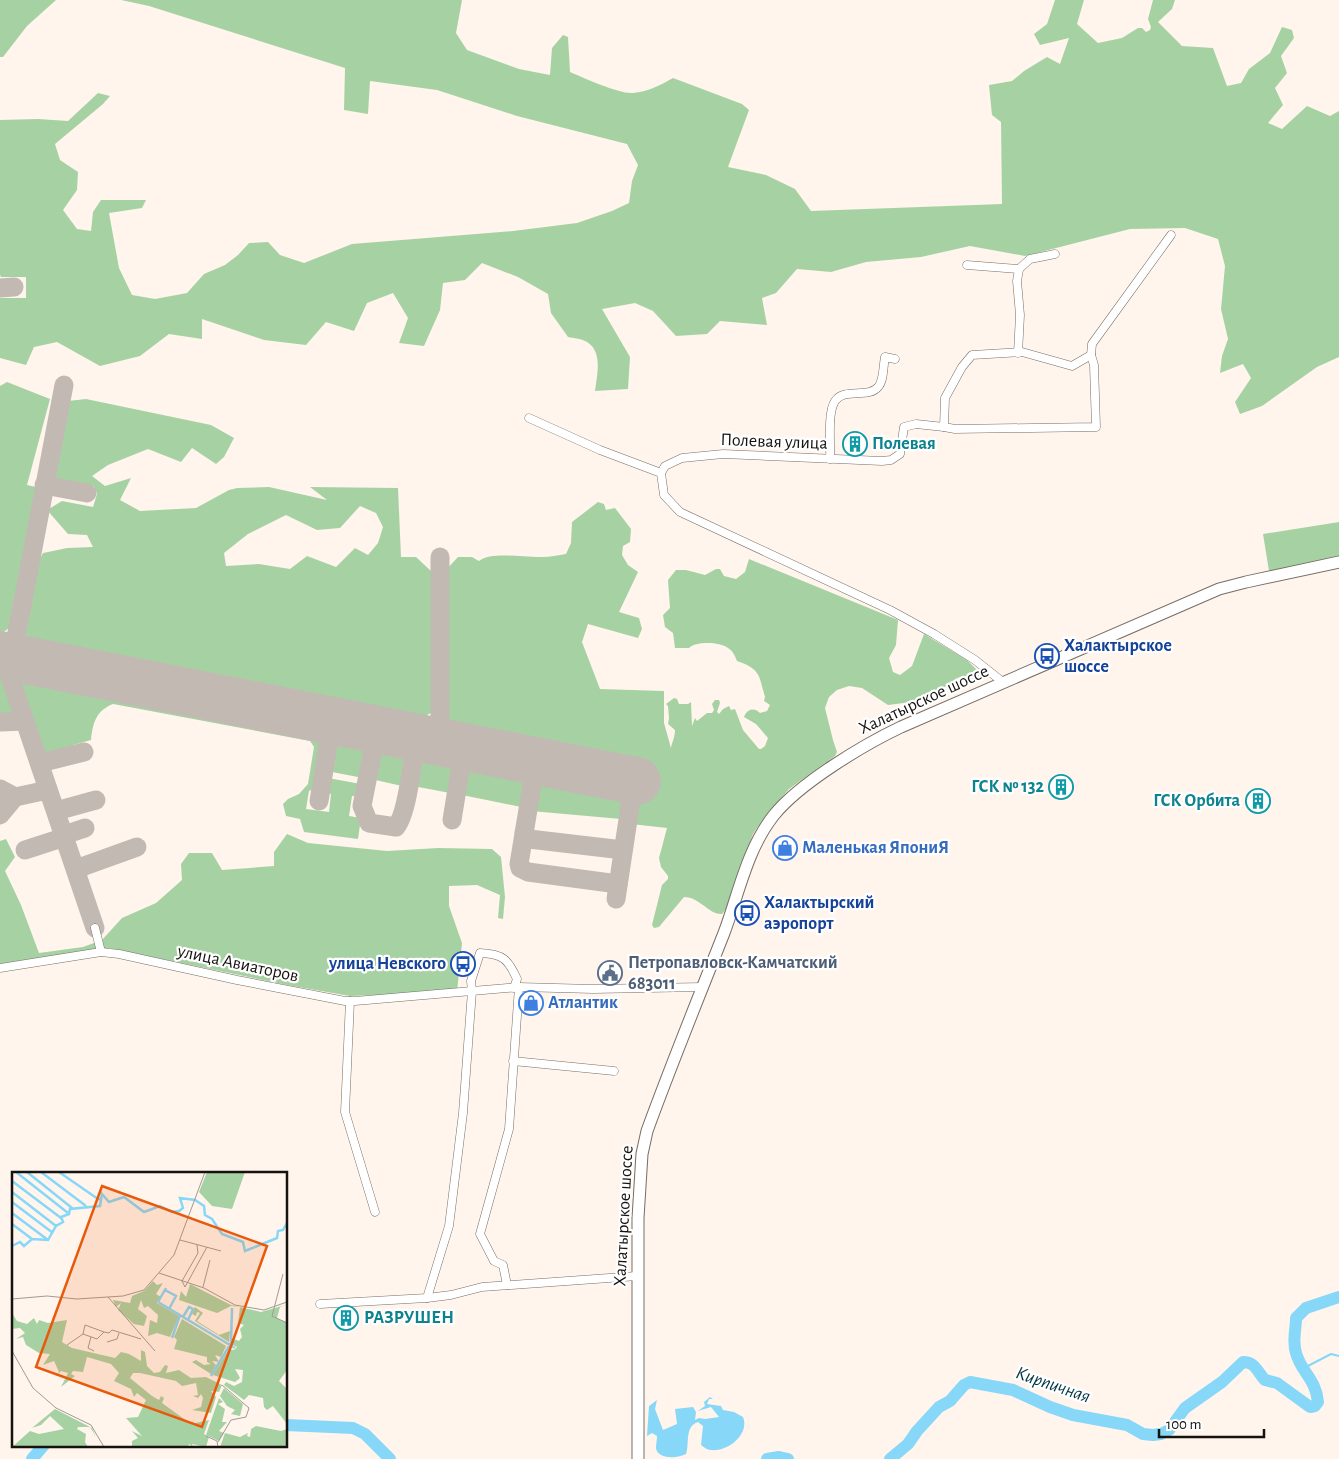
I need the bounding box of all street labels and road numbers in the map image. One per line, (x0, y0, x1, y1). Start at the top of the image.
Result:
street label: Полевая улица (720, 431, 828, 453)
street label: Халатырское шоссе (856, 662, 992, 738)
street label: улица Авиаторов (175, 942, 300, 986)
street label: Халатырское шоссе (611, 1145, 637, 1287)

